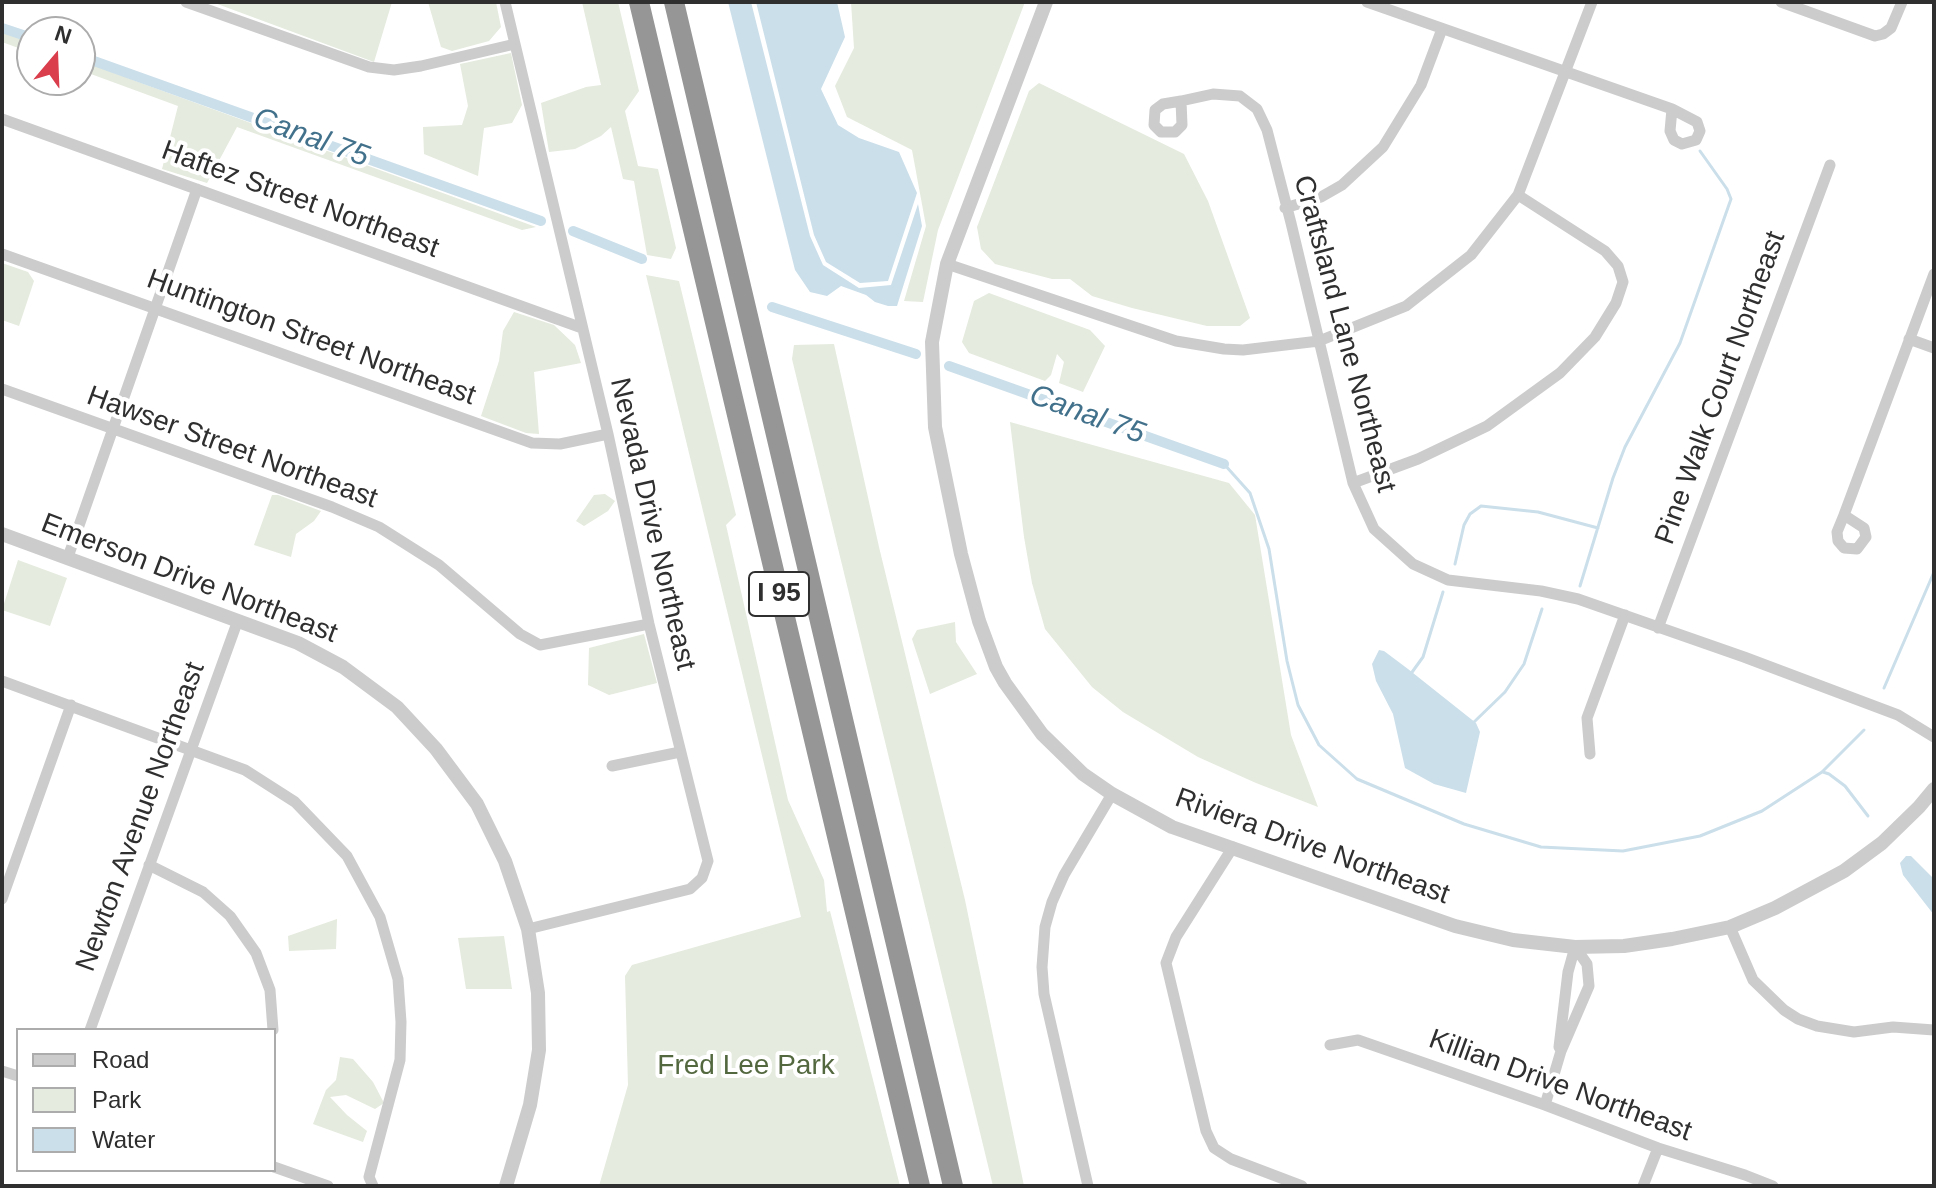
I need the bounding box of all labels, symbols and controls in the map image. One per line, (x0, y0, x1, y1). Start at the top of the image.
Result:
north arrow (16, 16, 96, 96)
text: N (52, 20, 75, 49)
water label: Canal 75 (248, 101, 374, 175)
street label: Haftez Street Northeast (157, 134, 443, 266)
street label: Craftsland Lane Northeast (1285, 172, 1403, 496)
street label: Pine Walk Court Northeast (1649, 227, 1793, 549)
street label: Huntington Street Northeast (142, 263, 480, 413)
street label: Nevada Drive Northeast (602, 375, 702, 673)
water label: Canal 75 (1024, 378, 1150, 452)
street label: Hawser Street Northeast (82, 380, 382, 516)
street label: Emerson Drive Northeast (36, 507, 342, 651)
road number: I 95 (749, 572, 809, 616)
street label: Newton Avenue Northeast (69, 658, 213, 976)
street label: Riviera Drive Northeast (1170, 782, 1454, 912)
street label: Killian Drive Northeast (1424, 1023, 1696, 1149)
legend (16, 1028, 276, 1172)
text: Road (92, 1046, 149, 1073)
park label: Fred Lee Park (657, 1049, 835, 1083)
text: Park (92, 1086, 141, 1113)
text: Water (92, 1126, 155, 1153)

